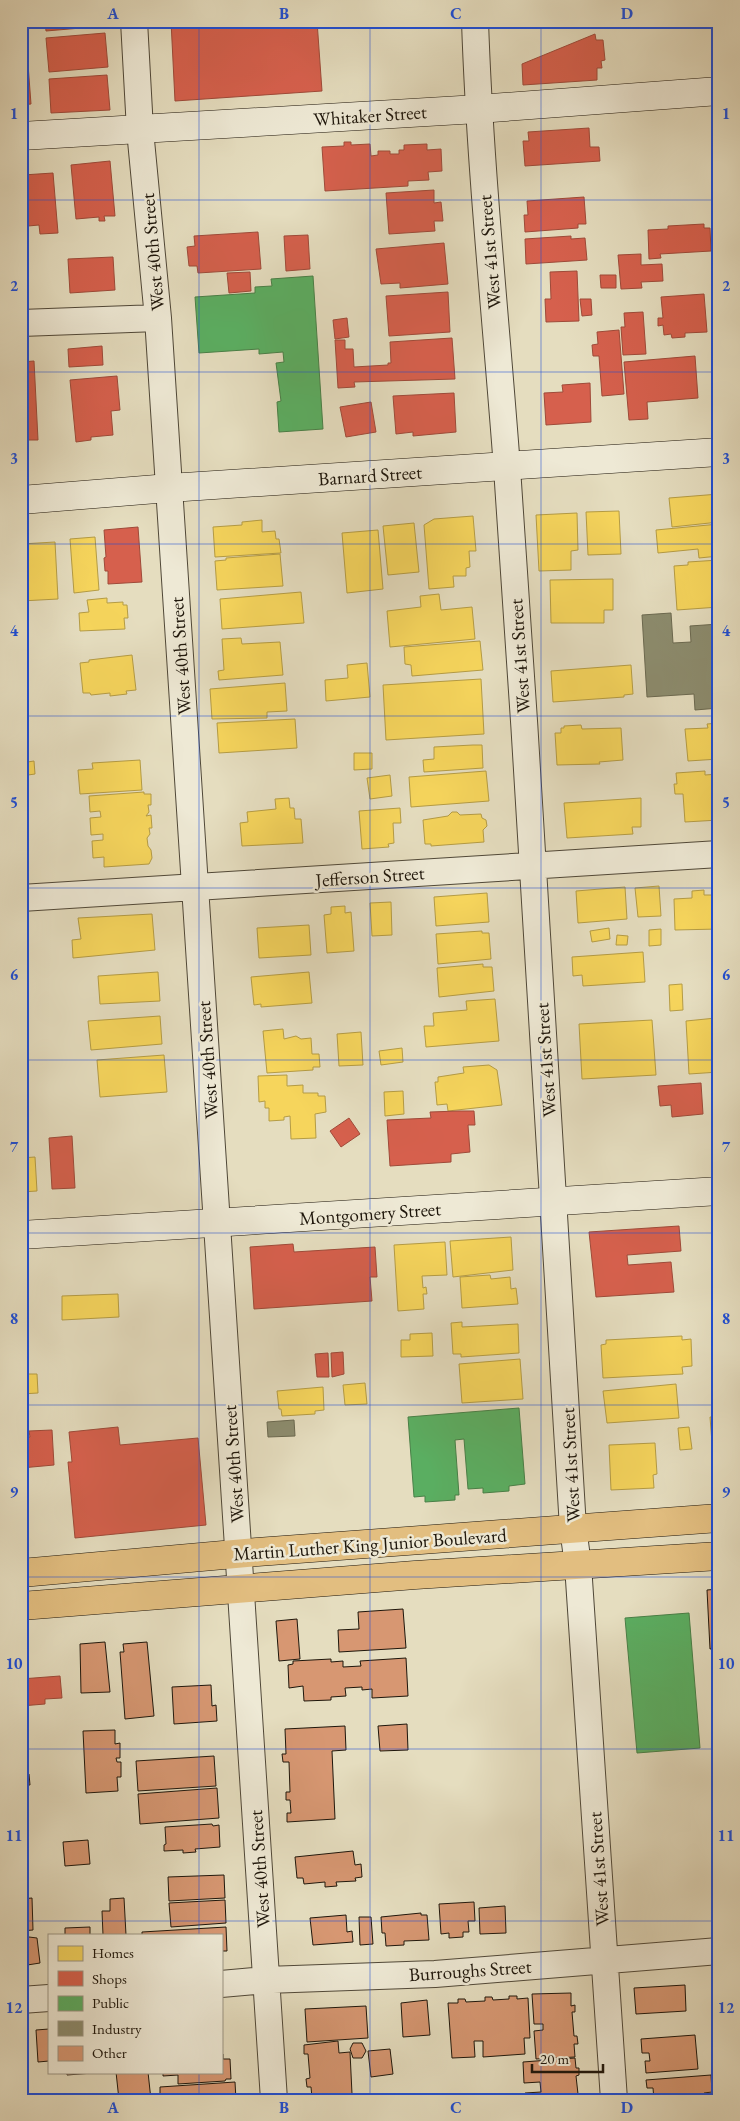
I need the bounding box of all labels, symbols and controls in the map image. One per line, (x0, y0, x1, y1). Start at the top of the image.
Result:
text: A (106, 3, 119, 24)
text: B (279, 3, 289, 24)
text: C (450, 3, 462, 24)
text: D (621, 3, 633, 24)
street label: Whitaker Street (312, 99, 428, 132)
text: 1 (10, 103, 18, 124)
text: 1 (722, 103, 730, 124)
street label: West 40th Street (135, 192, 170, 312)
street label: West 41st Street (472, 194, 507, 310)
text: 2 (10, 275, 19, 296)
text: 2 (722, 275, 731, 296)
text: 3 (10, 448, 18, 469)
text: 3 (722, 448, 730, 469)
street label: Barnard Street (317, 459, 423, 492)
street label: West 40th Street (164, 596, 197, 716)
street label: West 41st Street (503, 598, 536, 714)
text: 4 (10, 620, 19, 641)
text: 4 (722, 620, 731, 641)
text: 5 (10, 792, 18, 813)
text: 5 (722, 792, 730, 813)
street label: Jefferson Street (313, 860, 425, 893)
text: 6 (10, 964, 19, 985)
text: 6 (722, 964, 731, 985)
street label: West 40th Street (191, 1000, 224, 1120)
street label: West 41st Street (529, 1002, 562, 1118)
text: 7 (10, 1136, 19, 1157)
text: 7 (722, 1136, 731, 1157)
street label: Montgomery Street (298, 1196, 442, 1231)
text: 8 (10, 1308, 18, 1329)
text: 8 (722, 1308, 730, 1329)
street label: West 40th Street (217, 1404, 250, 1524)
street label: West 41st Street (555, 1407, 586, 1523)
text: 9 (10, 1481, 19, 1502)
text: 9 (722, 1481, 731, 1502)
street label: Martin Luther King Junior Boulevard (232, 1522, 508, 1567)
text: 10 (6, 1653, 23, 1674)
text: 10 (718, 1653, 735, 1674)
street label: West 40th Street (243, 1809, 276, 1929)
street label: West 41st Street (582, 1811, 615, 1927)
text: 11 (6, 1825, 22, 1846)
text: 11 (718, 1825, 734, 1846)
legend (48, 1934, 222, 2074)
text: Homes (92, 1943, 134, 1962)
street label: Burroughs Street (408, 1954, 532, 1987)
text: Shops (92, 1969, 127, 1988)
text: Public (92, 1993, 129, 2012)
text: 12 (6, 1997, 23, 2018)
text: 12 (718, 1997, 735, 2018)
text: Industry (92, 2019, 142, 2038)
scale bar (532, 2041, 604, 2073)
text: Other (92, 2043, 127, 2062)
text: 20 m (540, 2049, 569, 2068)
text: A (106, 2097, 119, 2118)
text: B (279, 2097, 289, 2118)
text: C (450, 2097, 462, 2118)
text: D (621, 2097, 633, 2118)

